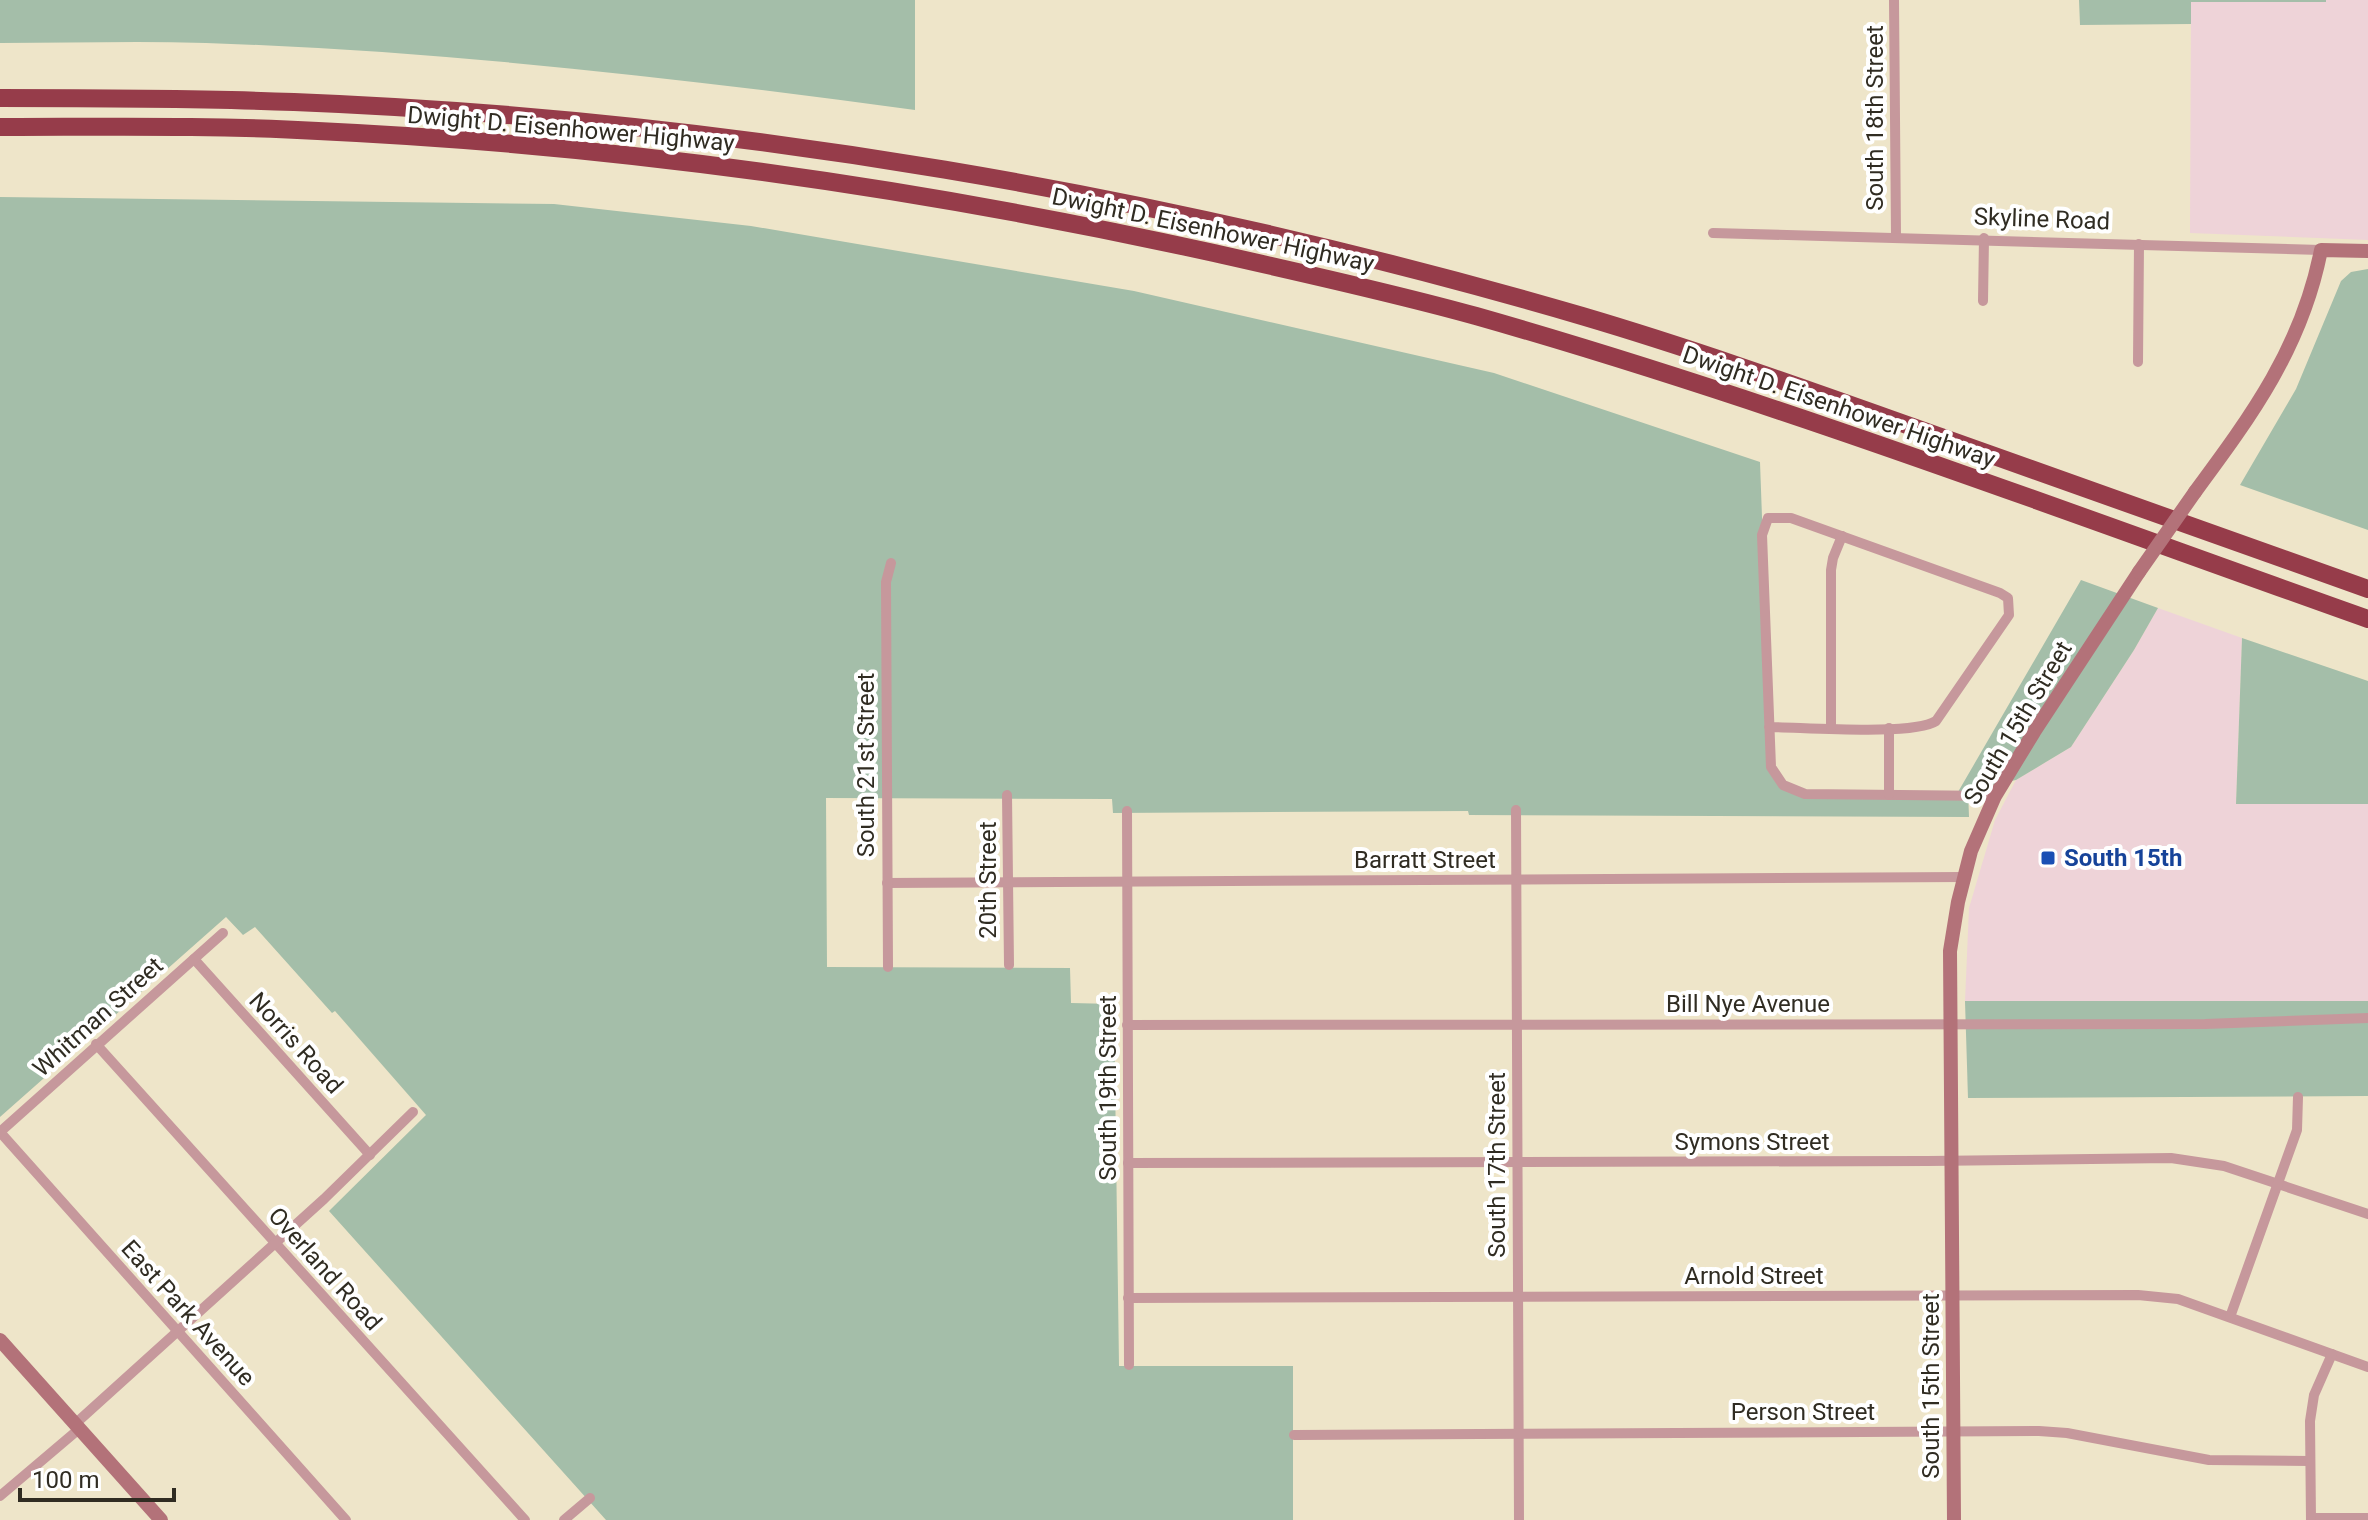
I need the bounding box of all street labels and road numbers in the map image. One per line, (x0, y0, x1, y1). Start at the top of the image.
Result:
street label: South 18th Street (1861, 25, 1889, 211)
street label: Dwight D. Eisenhower Highway (406, 101, 736, 157)
street label: Dwight D. Eisenhower Highway (1049, 182, 1377, 278)
street label: Skyline Road (1973, 203, 2111, 235)
street label: Dwight D. Eisenhower Highway (1679, 340, 1999, 474)
street label: South 15th Street (1958, 636, 2078, 810)
street label: South 21st Street (852, 673, 880, 857)
street label: 20th Street (974, 821, 1002, 939)
street label: Barratt Street (1354, 846, 1496, 874)
street label: Whitman Street (27, 951, 169, 1083)
street label: Norris Road (243, 987, 349, 1099)
street label: Bill Nye Avenue (1666, 990, 1830, 1018)
street label: South 19th Street (1094, 995, 1122, 1181)
street label: South 17th Street (1483, 1072, 1511, 1258)
street label: Symons Street (1674, 1128, 1830, 1156)
street label: Overland Road (263, 1202, 387, 1336)
street label: East Park Avenue (115, 1235, 261, 1391)
street label: Arnold Street (1684, 1262, 1824, 1290)
street label: South 15th Street (1917, 1293, 1945, 1479)
street label: Person Street (1731, 1398, 1875, 1426)

